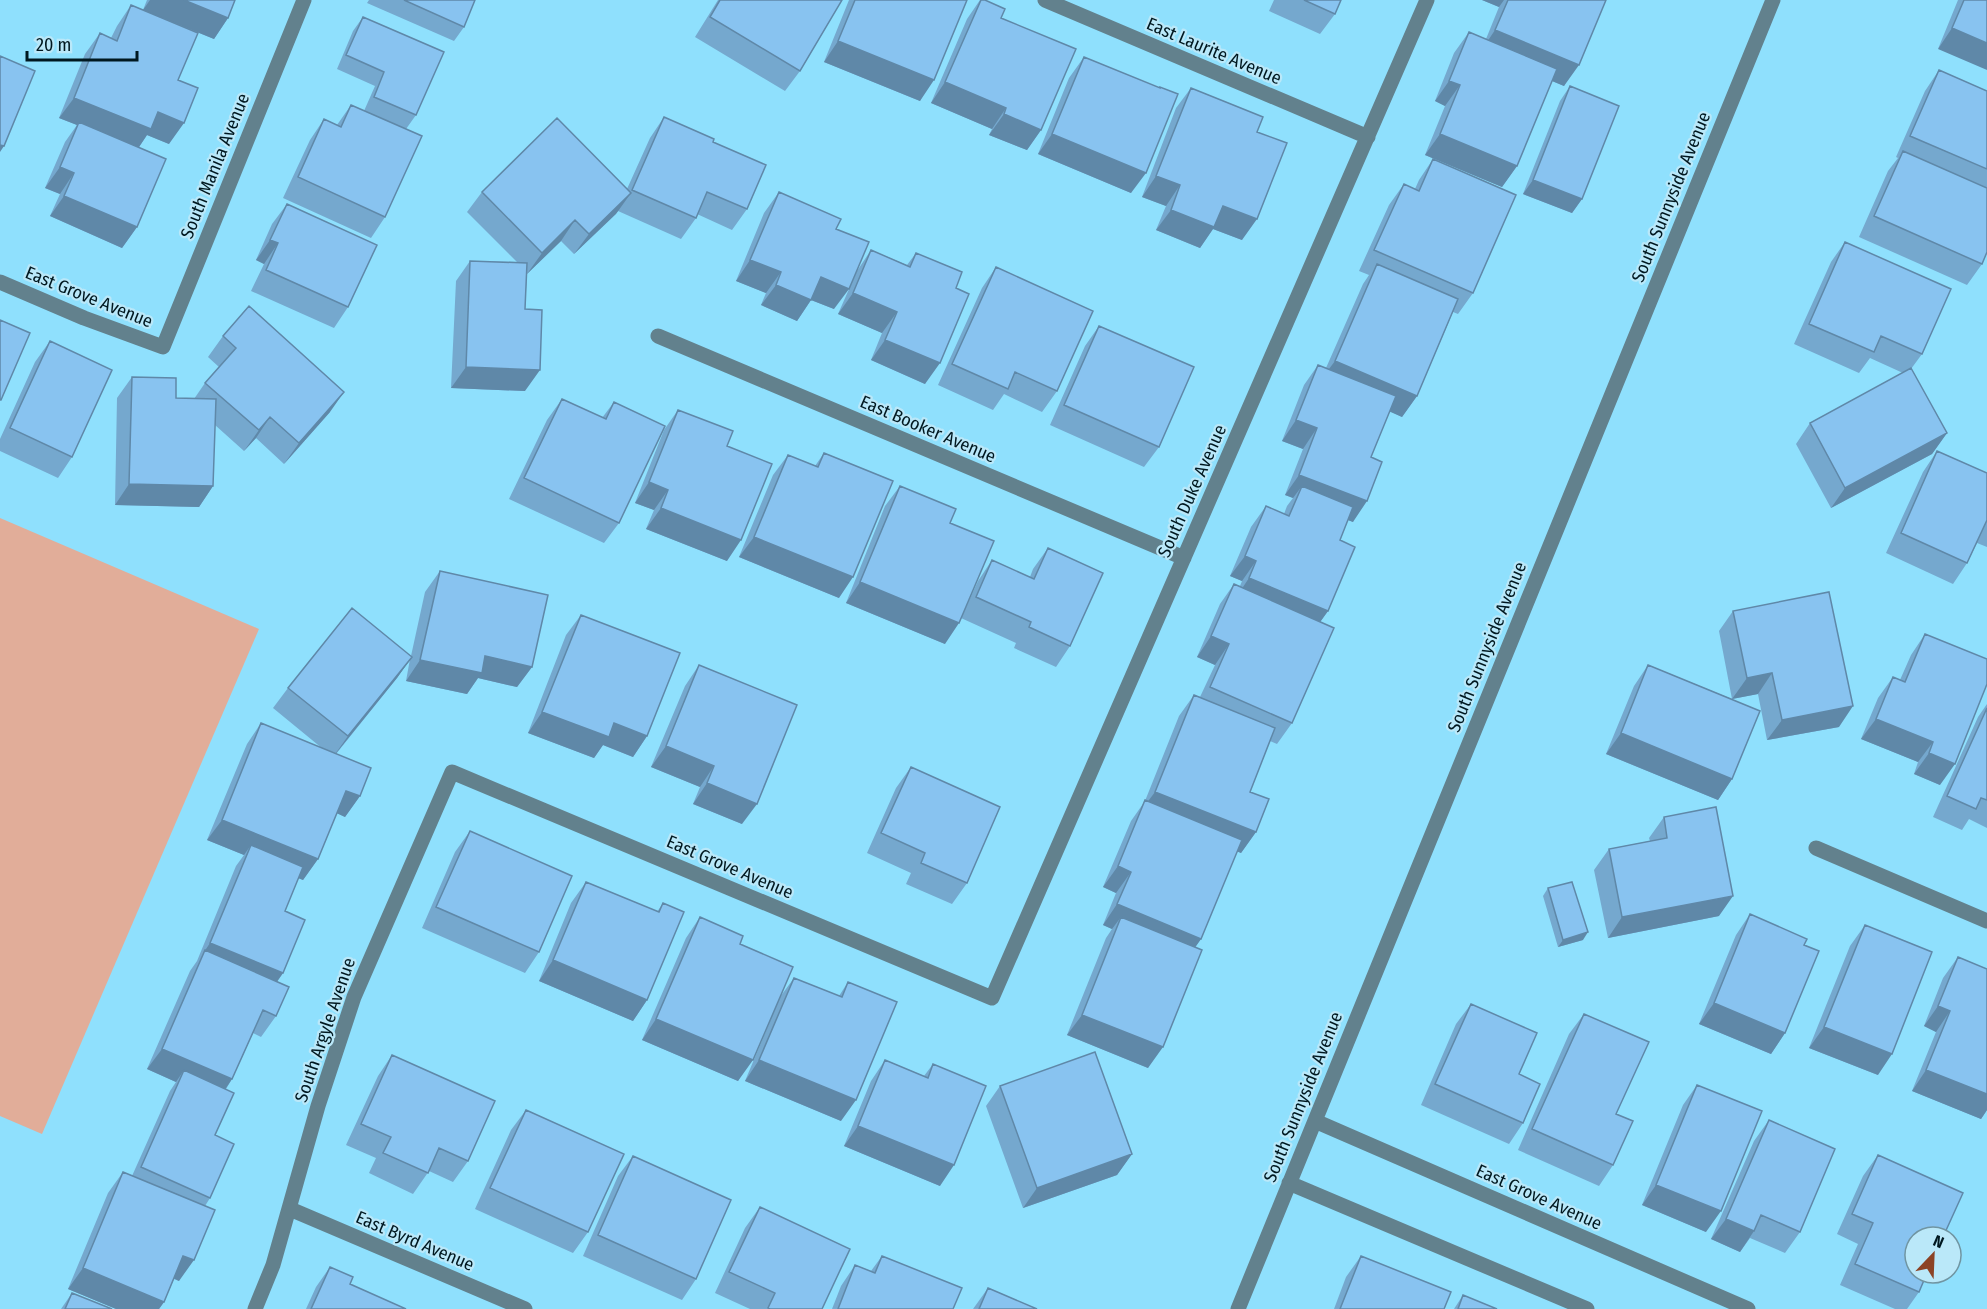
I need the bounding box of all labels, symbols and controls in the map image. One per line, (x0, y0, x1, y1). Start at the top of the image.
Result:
street label: East Laurite Avenue (1143, 13, 1285, 89)
scale bar (27, 24, 136, 62)
text: 20 m (36, 34, 71, 56)
street label: South Manila Avenue (176, 90, 254, 242)
street label: South Sunnyside Avenue (1627, 109, 1715, 285)
street label: East Grove Avenue (22, 261, 156, 333)
street label: East Booker Avenue (857, 391, 999, 468)
street label: South Duke Avenue (1153, 421, 1231, 561)
street label: South Sunnyside Avenue (1443, 559, 1531, 735)
street label: East Grove Avenue (663, 830, 797, 904)
street label: South Argyle Avenue (290, 955, 360, 1105)
street label: South Sunnyside Avenue (1259, 1009, 1347, 1185)
street label: East Grove Avenue (1473, 1159, 1605, 1235)
street label: East Byrd Avenue (353, 1206, 478, 1276)
north arrow (1903, 1225, 1963, 1285)
text: N (1931, 1231, 1947, 1252)

